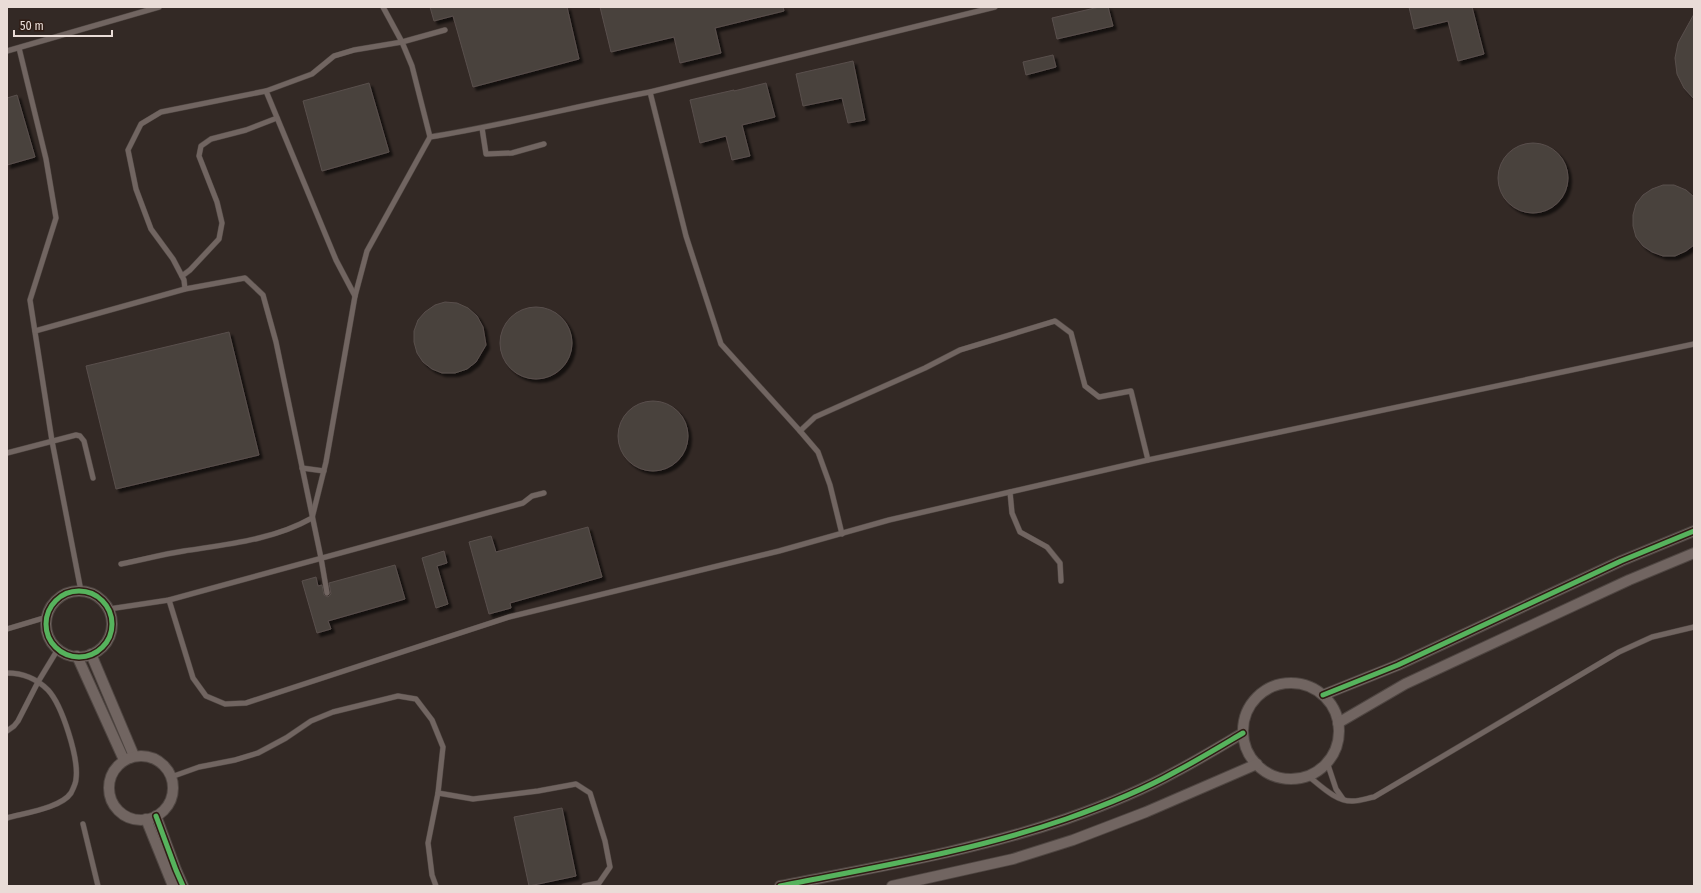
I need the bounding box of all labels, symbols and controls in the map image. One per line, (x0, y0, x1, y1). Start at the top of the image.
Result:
scale bar (14, 12, 112, 38)
text: 50 m (20, 19, 44, 33)

